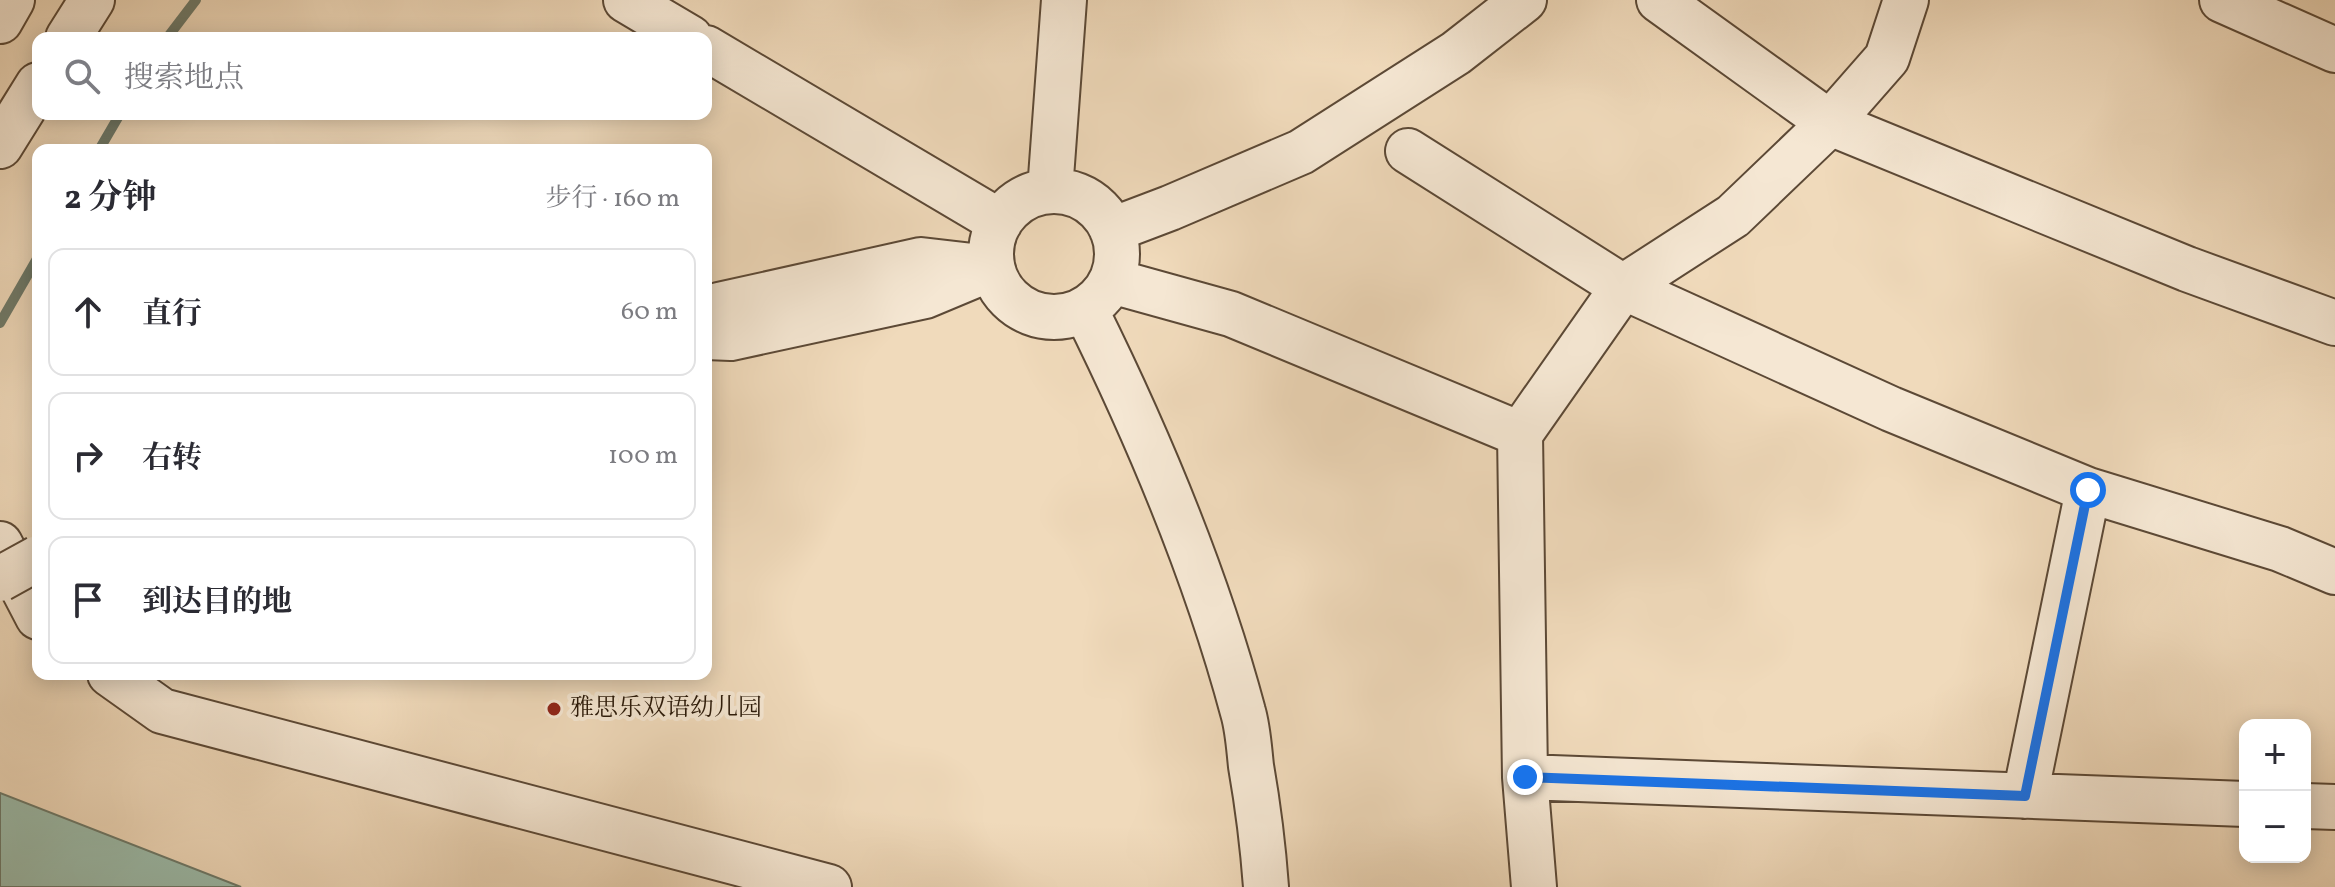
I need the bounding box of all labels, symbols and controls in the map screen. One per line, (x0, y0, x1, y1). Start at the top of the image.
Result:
search box (32, 32, 712, 120)
icon: search (60, 54, 104, 98)
text: 搜索地点 (124, 58, 244, 100)
text: 2 分钟 (64, 176, 156, 223)
text: 步行 · 160 m (545, 181, 680, 217)
icon: ahead (66, 290, 110, 334)
text: 直行 (142, 294, 202, 336)
text: 60 m (621, 294, 678, 330)
icon: right (66, 434, 110, 478)
text: 右转 (142, 438, 202, 480)
text: 100 m (608, 438, 678, 474)
route start (2070, 472, 2106, 508)
icon: arrive (66, 578, 110, 622)
text: 到达目的地 (142, 582, 292, 624)
place label: 雅思乐双语幼儿园 (570, 692, 762, 726)
marker: 雅思乐双语幼儿园 (545, 700, 563, 718)
map controls (2239, 719, 2311, 863)
button: + (2239, 719, 2311, 791)
route end (1507, 759, 1543, 795)
button: − (2239, 791, 2311, 863)

